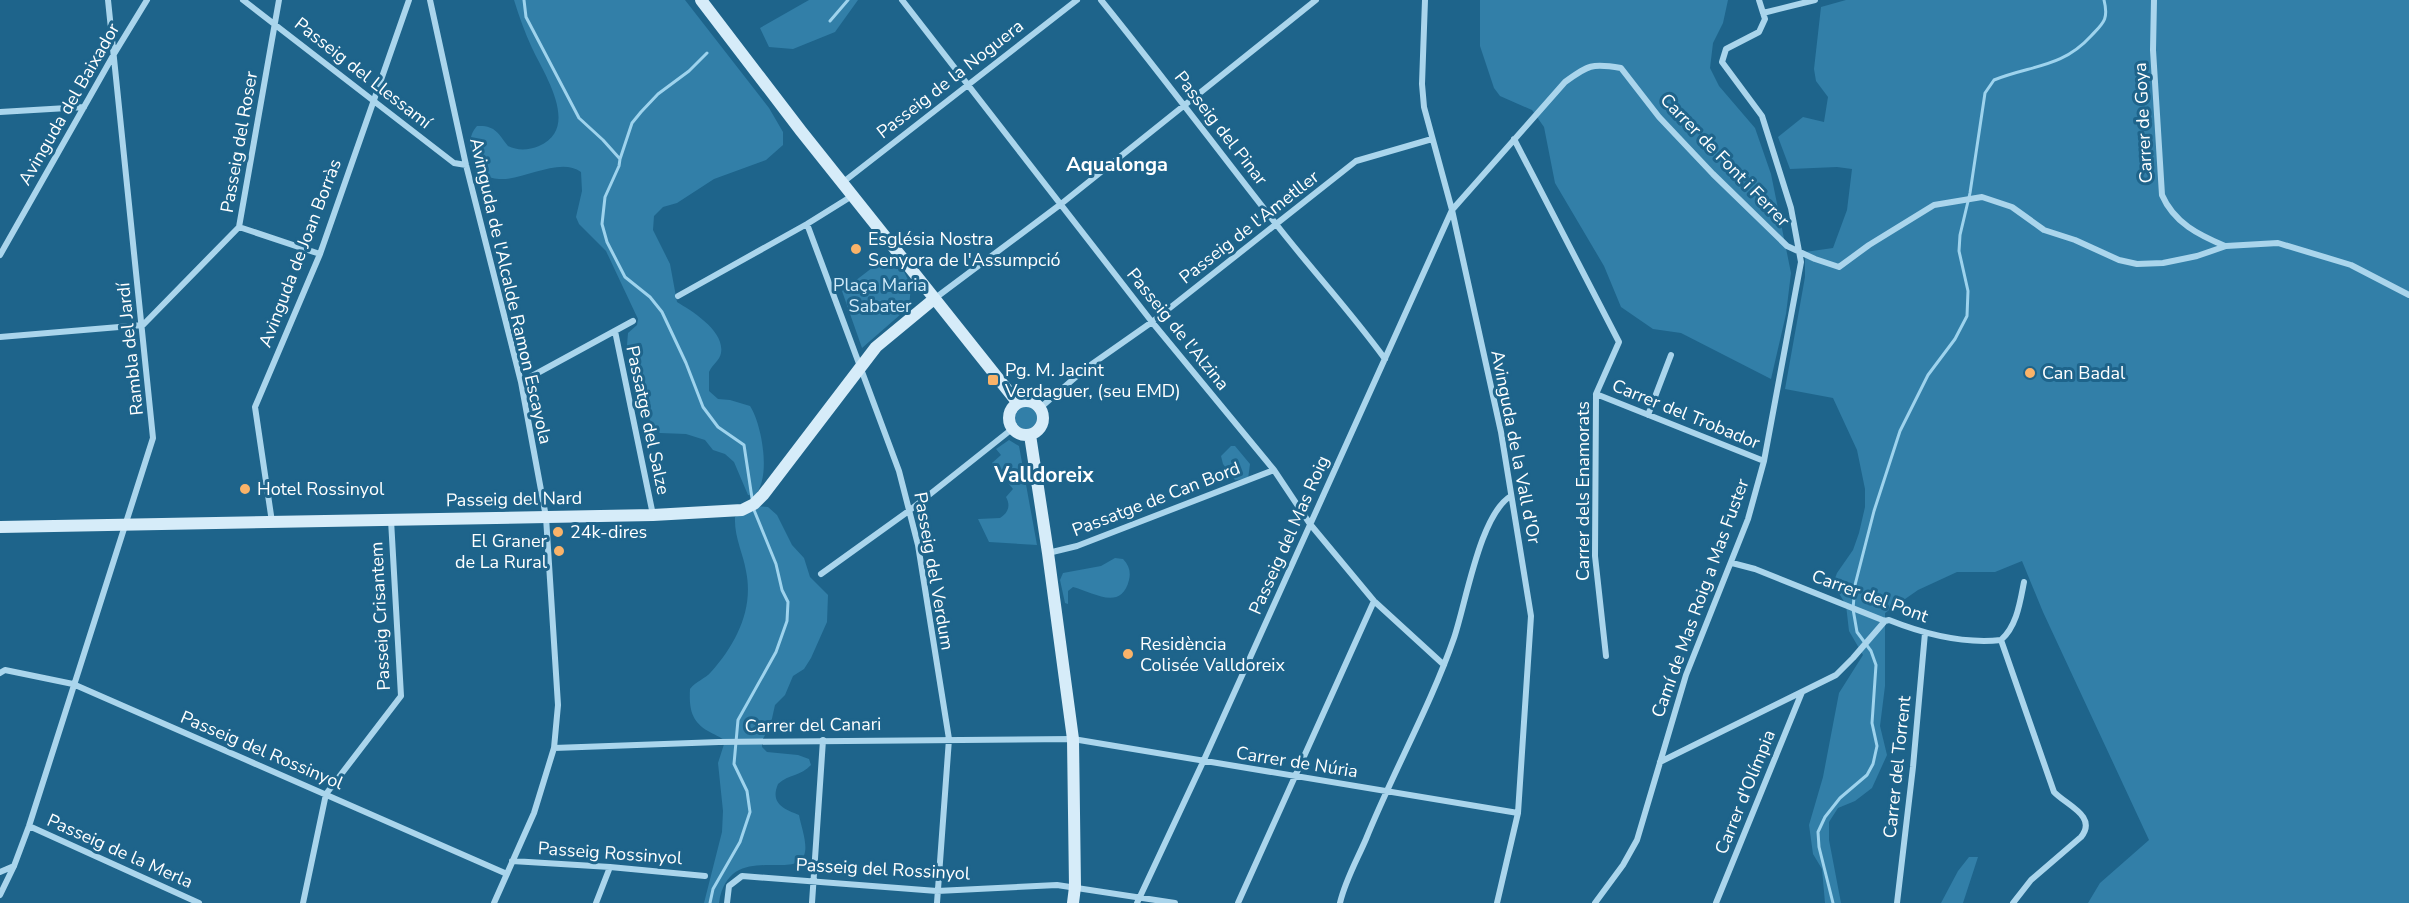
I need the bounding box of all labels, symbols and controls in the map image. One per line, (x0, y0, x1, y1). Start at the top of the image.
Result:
street label: Passeig del Llessamí (289, 12, 437, 135)
street label: Passeig de la Noguera (872, 14, 1028, 144)
street label: Avinguda del Baixador (13, 18, 126, 189)
street label: Carrer de Goya (2128, 62, 2158, 184)
street label: Passeig del Pinar (1169, 66, 1273, 190)
street label: Passeig del Roser (215, 69, 263, 215)
street label: Carrer de Font i Ferrer (1655, 88, 1795, 232)
street label: Avinguda de l'Alcalde Ramon Escayola (464, 136, 558, 446)
district label: Aqualonga (1066, 151, 1168, 178)
street label: Avinguda de Joan Borràs (253, 155, 347, 351)
street label: Passeig de l'Ametller (1174, 165, 1324, 289)
place label: Església Nostra Senyora de l'Assumpció (868, 227, 1061, 272)
marker: Església Nostra Senyora de l'Assumpció (849, 242, 863, 256)
street label: Passeig de l'Alzina (1121, 263, 1235, 395)
park label: Plaça Maria Sabater (833, 273, 927, 318)
street label: Rambla del Jardí (111, 281, 149, 417)
street label: Passatge del Salze (620, 343, 676, 497)
street label: Avinguda de la Vall d'Or (1485, 348, 1547, 546)
place label: Pg. M. Jacint Verdaguer, (seu EMD) (1004, 358, 1181, 403)
place label: Can Badal (2042, 361, 2126, 385)
marker: Can Badal (2023, 366, 2037, 380)
marker: Pg. M. Jacint Verdaguer, (seu EMD) (986, 373, 1000, 387)
street label: Carrer del Trobador (1608, 373, 1764, 455)
street label: Carrer dels Enamorats (1571, 401, 1595, 581)
street label: Passeig del Mas Roig (1243, 452, 1335, 618)
street label: Passatge de Can Bord (1069, 456, 1243, 542)
district label: Valldoreix (993, 461, 1094, 489)
street label: Camí de Mas Roig a Mas Fuster (1646, 475, 1755, 721)
place label: Hotel Rossinyol (257, 477, 385, 501)
marker: Hotel Rossinyol (238, 482, 252, 496)
street label: Passeig del Nard (446, 486, 582, 512)
street label: Passeig del Verdum (908, 490, 960, 652)
place label: 24k-dires (570, 520, 647, 544)
marker: 24k-dires (551, 525, 565, 539)
place label: El Graner de La Rural (455, 529, 548, 574)
street label: Passeig Crisantem (364, 541, 396, 691)
marker: El Graner de La Rural (552, 544, 566, 558)
street label: Carrer del Pont (1808, 564, 1932, 628)
place label: Residència Colisée Valldoreix (1140, 632, 1285, 677)
marker: Residència Colisée Valldoreix (1121, 647, 1135, 661)
street label: Carrer del Torrent (1878, 694, 1916, 839)
street label: Passeig del Rossinyol (177, 705, 348, 795)
street label: Carrer del Canari (745, 712, 881, 738)
street label: Carrer d'Olímpia (1709, 726, 1781, 858)
street label: Carrer de Núria (1234, 741, 1360, 783)
street label: Passeig de la Merla (43, 808, 197, 894)
street label: Passeig Rossinyol (537, 836, 684, 870)
street label: Passeig del Rossinyol (795, 852, 972, 886)

